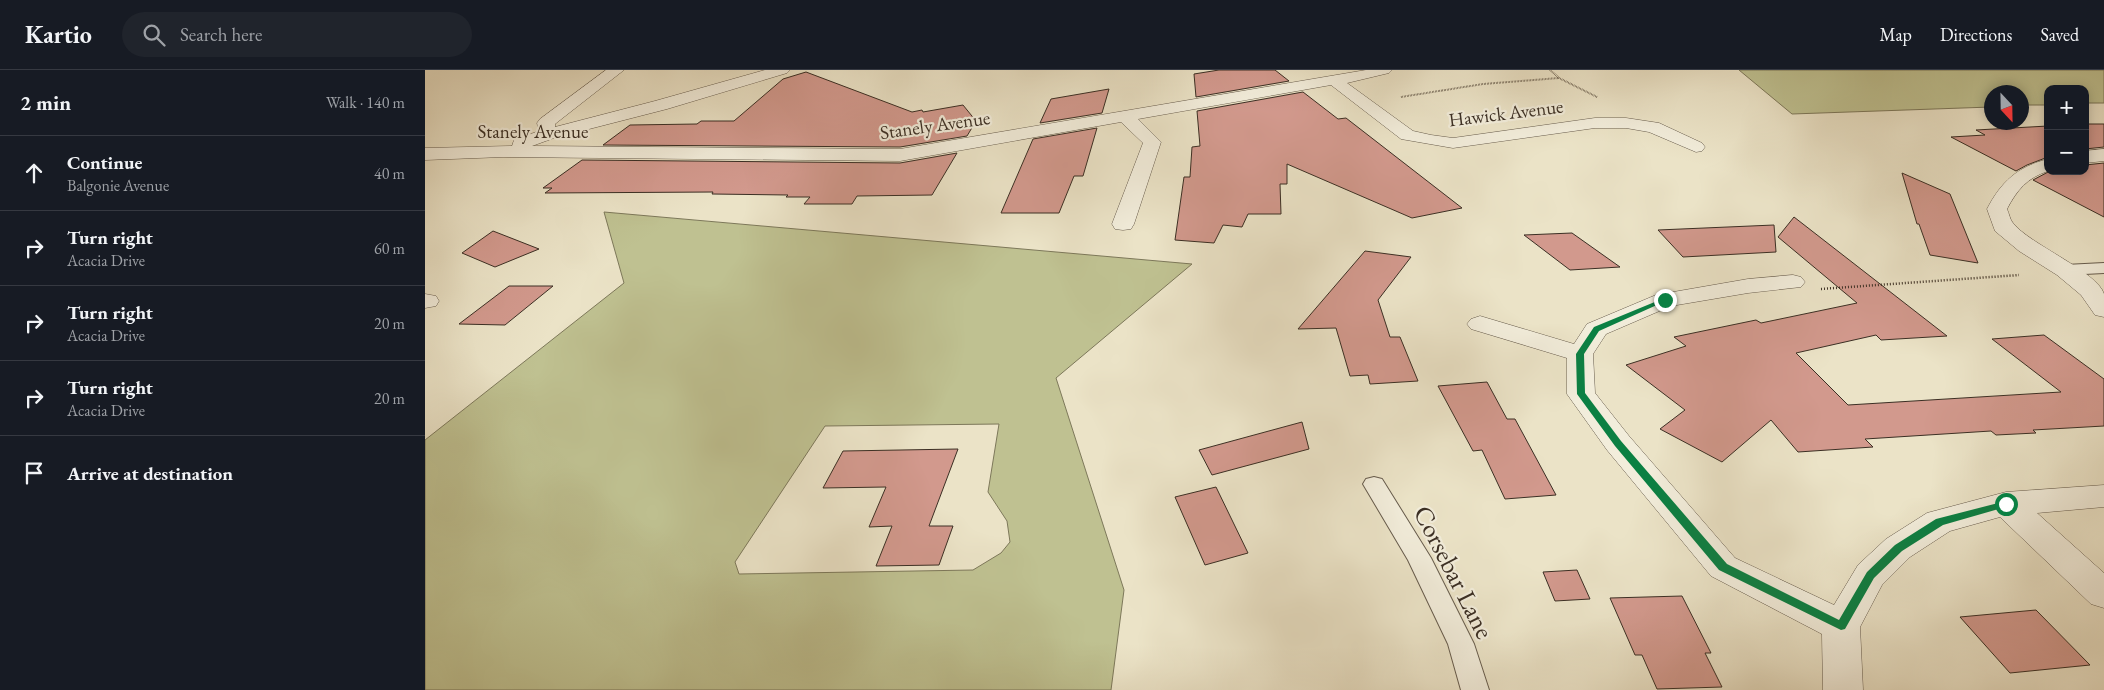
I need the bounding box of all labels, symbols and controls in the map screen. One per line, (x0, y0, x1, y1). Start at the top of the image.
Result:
search box (122, 12, 472, 57)
text: Kartio (25, 19, 92, 50)
icon: search (140, 21, 168, 49)
text: Search here (180, 22, 262, 47)
text: Map (1880, 23, 1912, 46)
text: Directions (1940, 23, 2012, 46)
text: Saved (2040, 23, 2079, 46)
north arrow (1984, 85, 2029, 130)
map controls (2044, 85, 2089, 175)
button: + (2044, 85, 2089, 130)
text: 2 min (20, 89, 71, 116)
text: Walk · 140 m (326, 92, 405, 113)
street label: Hawick Avenue (1447, 94, 1565, 132)
street label: Stanely Avenue (878, 105, 992, 145)
street label: Stanely Avenue (477, 119, 589, 144)
button: − (2044, 130, 2089, 175)
text: Continue (67, 150, 142, 175)
icon: ahead (20, 159, 48, 187)
text: 40 m (374, 163, 405, 184)
text: Balgonie Avenue (67, 175, 169, 196)
text: Turn right (67, 225, 153, 250)
icon: right (20, 234, 48, 262)
text: 60 m (374, 238, 405, 259)
text: Acacia Drive (67, 250, 145, 271)
route end (1654, 289, 1677, 312)
text: Turn right (67, 300, 153, 325)
icon: right (20, 309, 48, 337)
text: 20 m (374, 313, 405, 334)
text: Acacia Drive (67, 325, 145, 346)
text: Turn right (67, 375, 153, 400)
icon: right (20, 384, 48, 412)
text: 20 m (374, 388, 405, 409)
text: Acacia Drive (67, 400, 145, 421)
icon: arrive (20, 459, 48, 487)
text: Arrive at destination (67, 461, 233, 486)
route start (1995, 493, 2018, 516)
street label: Corsebar Lane (1406, 500, 1502, 644)

